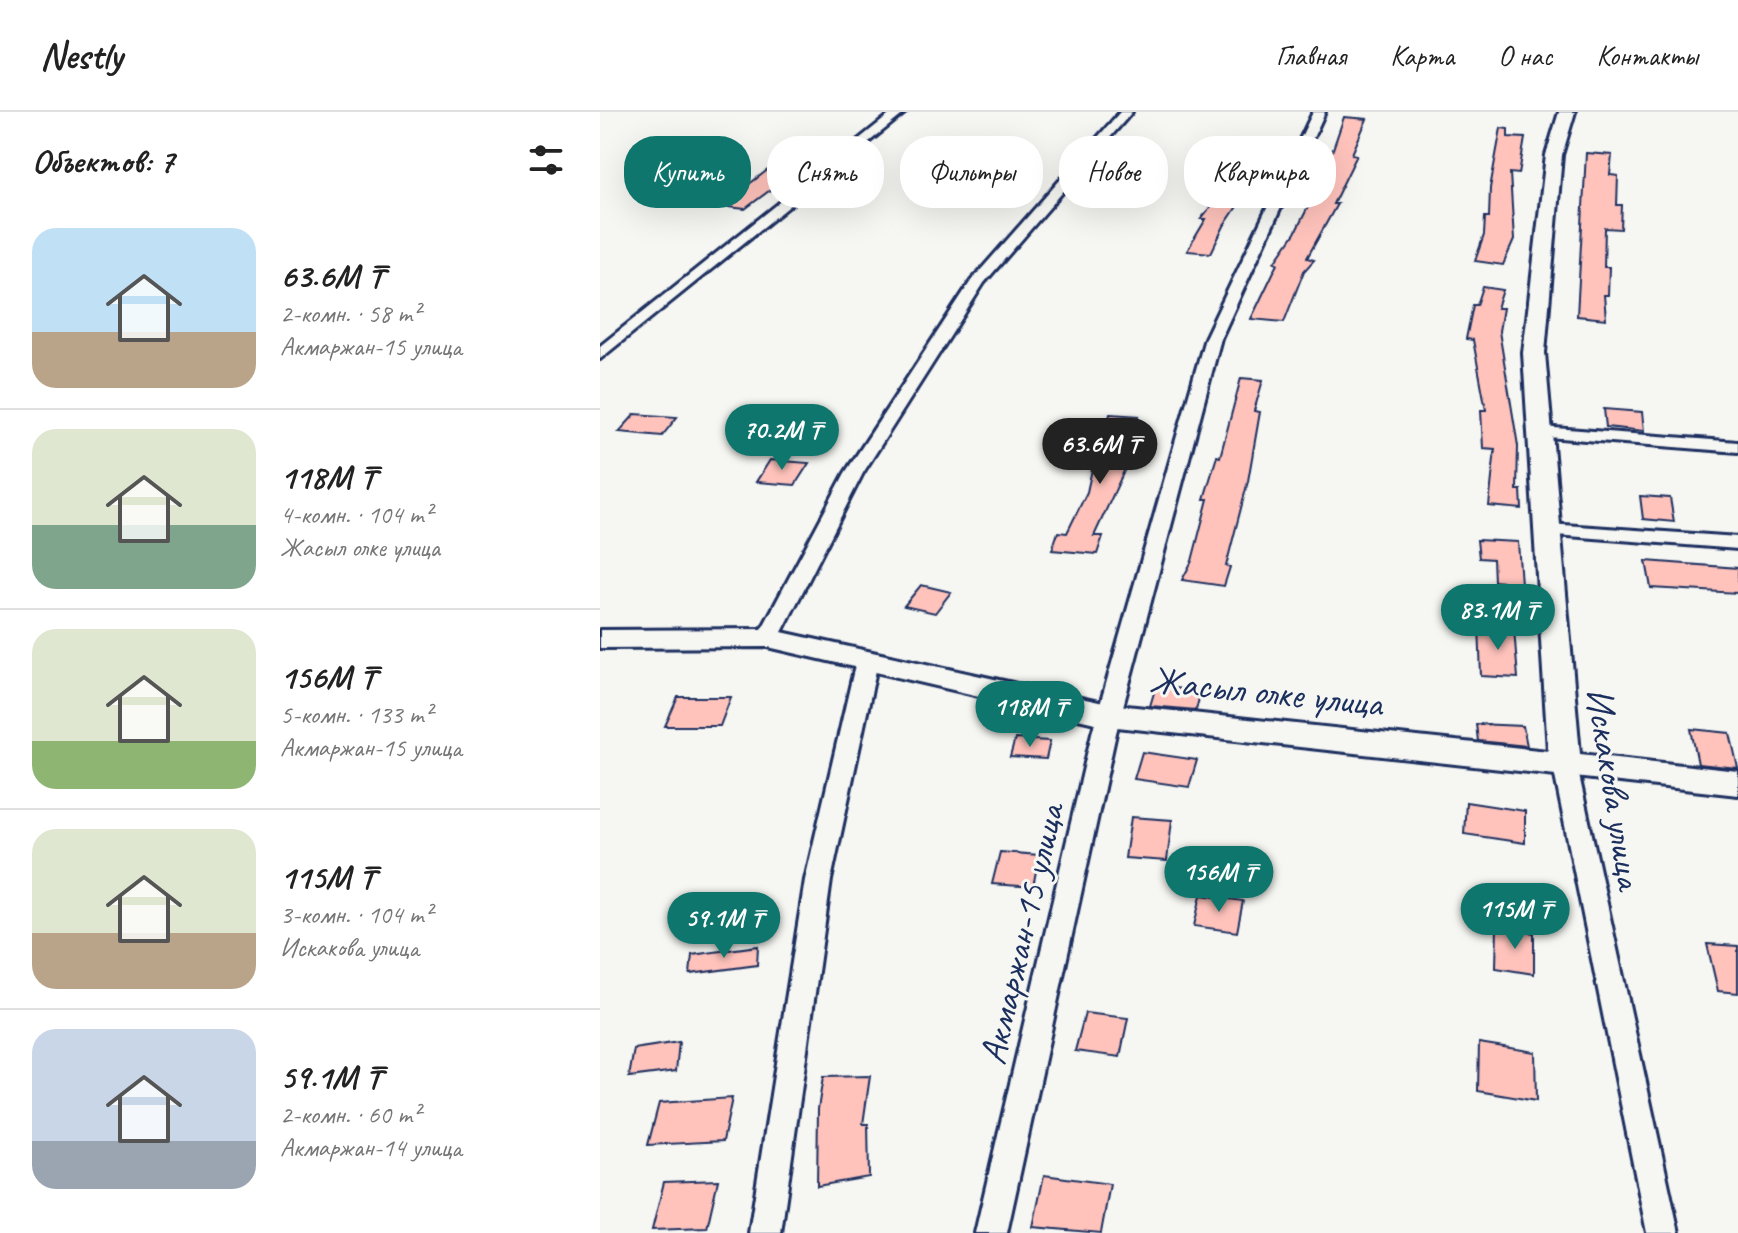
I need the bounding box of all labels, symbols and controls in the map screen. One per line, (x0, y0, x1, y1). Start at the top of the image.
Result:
text: Nestly (40, 32, 122, 79)
text: Главная (1276, 38, 1346, 73)
text: Карта (1390, 38, 1454, 73)
text: О нас (1498, 38, 1552, 73)
text: Контакты (1596, 38, 1698, 73)
chip: Купить (624, 136, 751, 208)
chip: Снять (767, 136, 884, 208)
chip: Фильтры (900, 136, 1043, 208)
chip: Новое (1059, 136, 1168, 208)
chip: Квартира (1184, 136, 1336, 208)
icon: filters (524, 138, 568, 182)
text: Объектов: 7 (32, 139, 174, 182)
text: 63.6M ₸ (280, 254, 384, 297)
icon: home (96, 260, 192, 356)
text: 2-комн. · 58 m² (280, 297, 420, 330)
text: Акмаржан-15 улица (280, 330, 462, 363)
pin: 70.2M ₸ (708, 404, 856, 472)
text: 70.2M ₸ (743, 413, 821, 446)
pin: 63.6M ₸ (1026, 418, 1174, 486)
text: 63.6M ₸ (1060, 427, 1140, 460)
text: 118M ₸ (280, 455, 376, 498)
icon: home (96, 461, 192, 557)
text: 4-комн. · 104 m² (280, 498, 432, 531)
text: Жасыл олке улица (280, 531, 440, 564)
pin: 83.1M ₸ (1424, 584, 1572, 652)
text: 83.1M ₸ (1459, 593, 1537, 626)
text: 156M ₸ (280, 655, 376, 698)
street label: Жасыл олке улица (1147, 656, 1387, 727)
icon: home (96, 661, 192, 757)
pin: 118M ₸ (965, 681, 1095, 749)
street label: Искакова улица (1575, 684, 1654, 895)
text: 118M ₸ (993, 690, 1067, 723)
text: 5-комн. · 133 m² (280, 698, 432, 731)
text: Акмаржан-15 улица (280, 731, 462, 764)
street label: Акмаржан-15 улица (969, 796, 1075, 1069)
pin: 156M ₸ (1154, 846, 1284, 914)
text: 115M ₸ (280, 855, 375, 898)
text: 156M ₸ (1182, 855, 1256, 888)
icon: home (96, 861, 192, 957)
pin: 115M ₸ (1450, 883, 1580, 951)
pin: 59.1M ₸ (650, 892, 798, 960)
text: 115M ₸ (1479, 892, 1551, 925)
text: 3-комн. · 104 m² (280, 898, 432, 931)
text: 59.1M ₸ (685, 901, 763, 934)
text: Искакова улица (280, 931, 419, 964)
text: 59.1M ₸ (280, 1055, 381, 1098)
icon: home (96, 1061, 192, 1157)
text: 2-комн. · 60 m² (280, 1098, 420, 1131)
text: Акмаржан-14 улица (280, 1131, 462, 1164)

